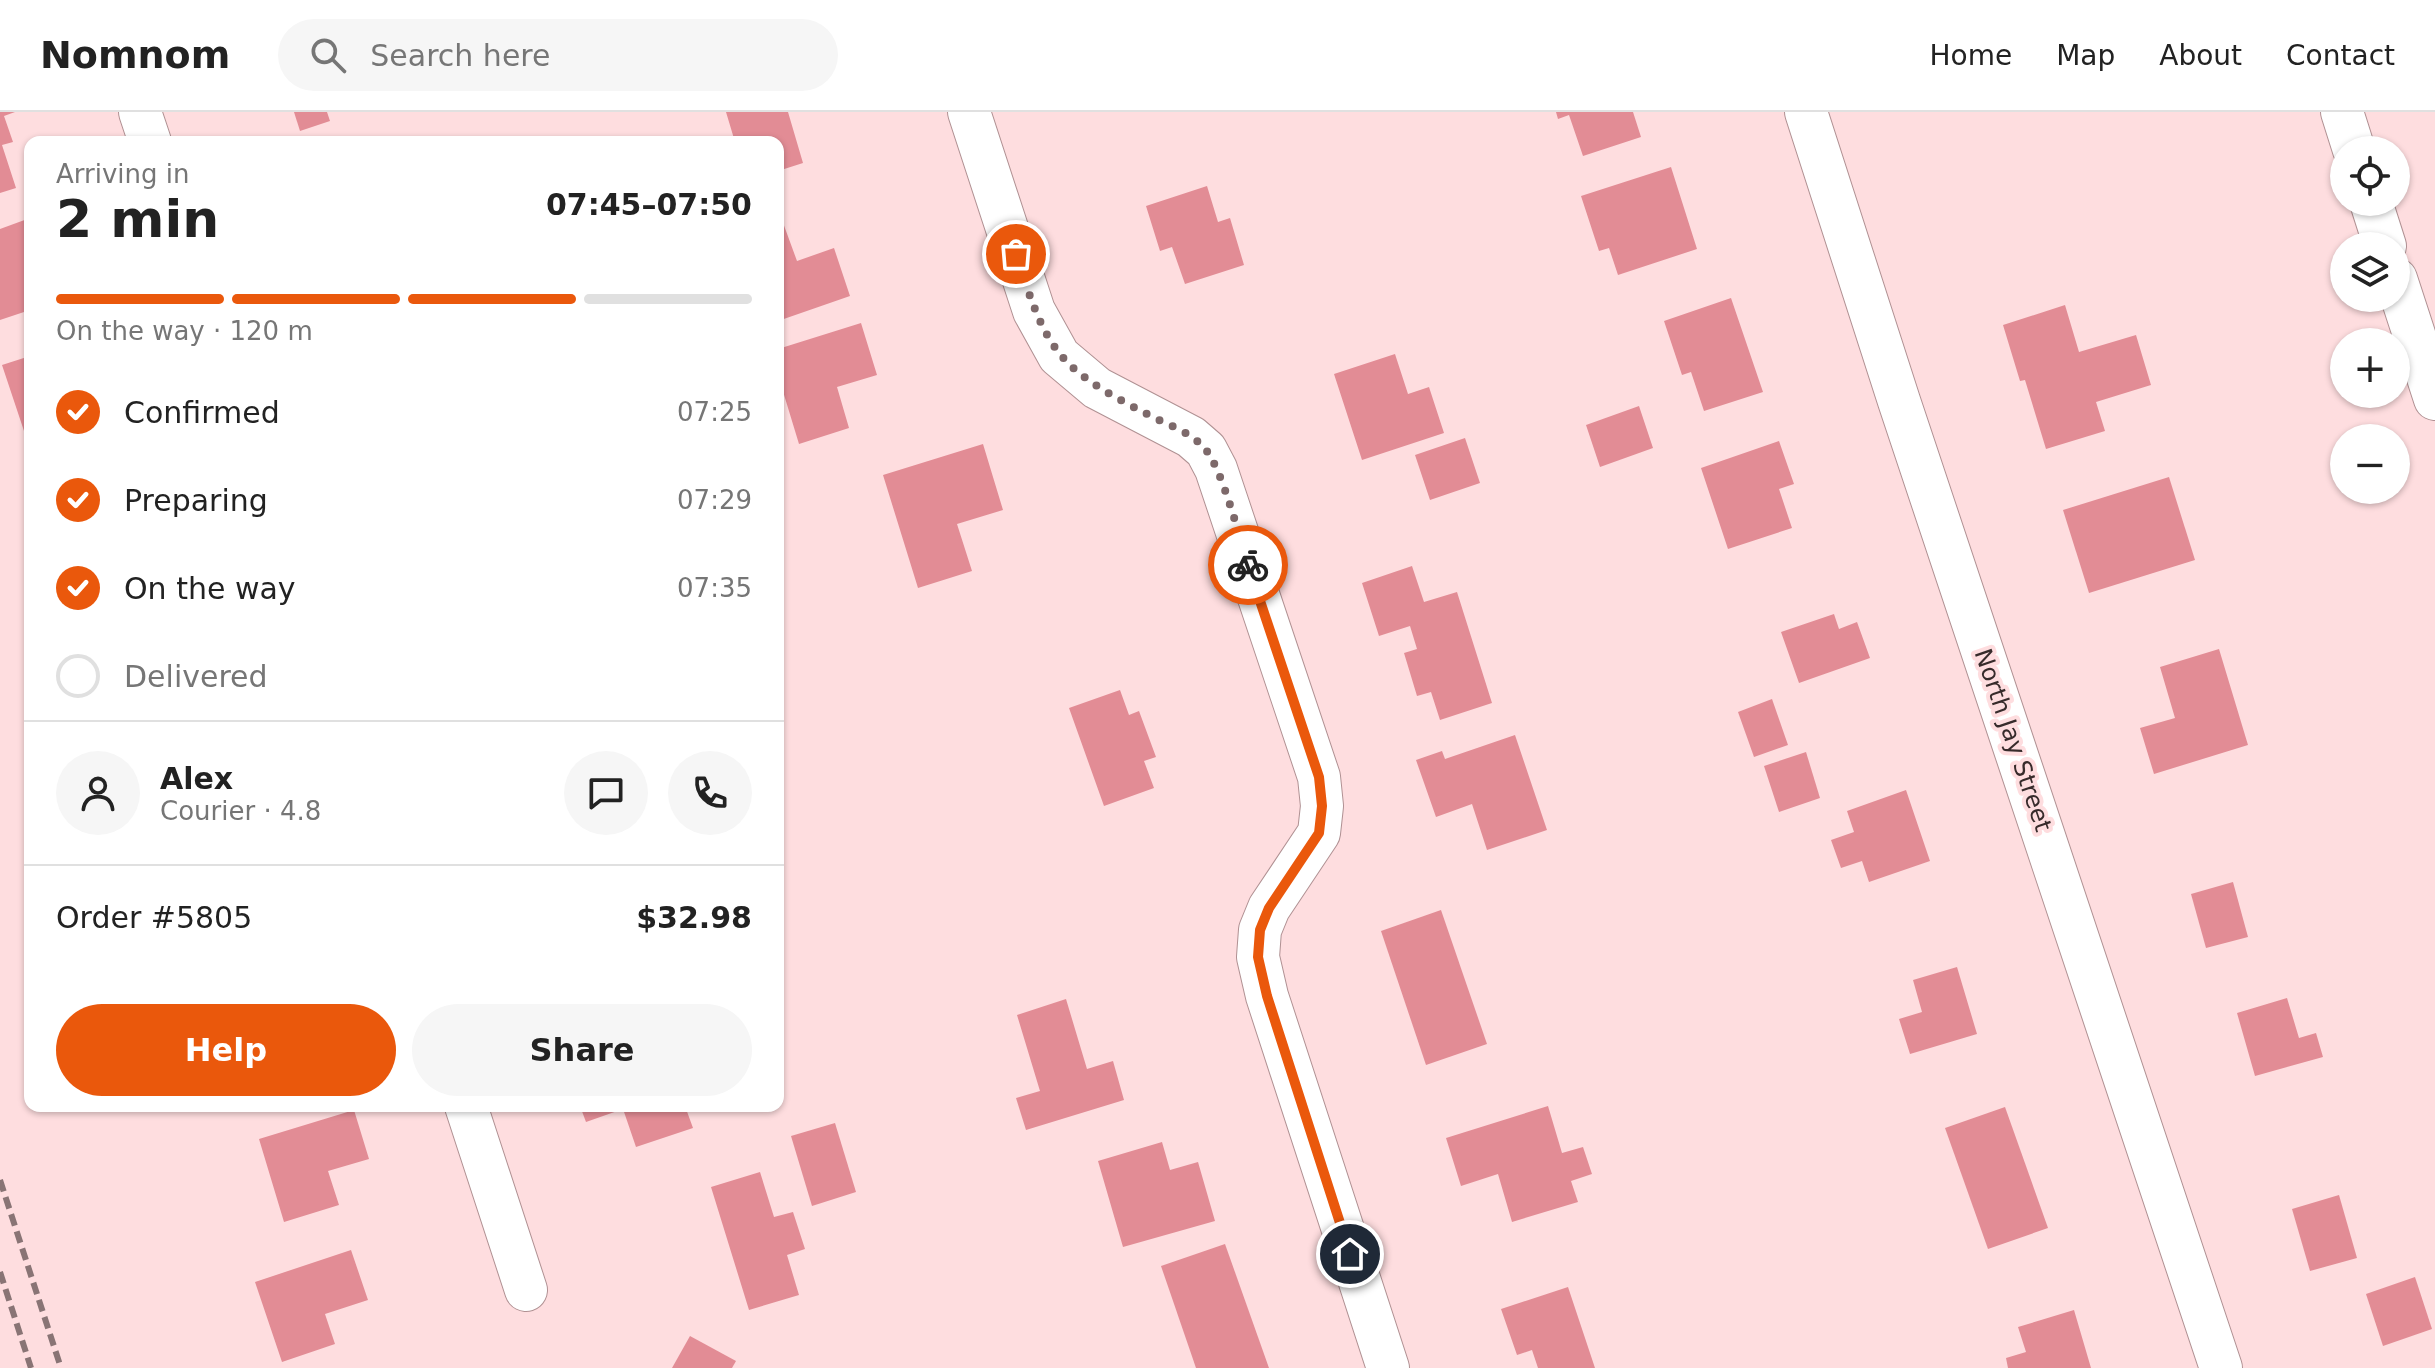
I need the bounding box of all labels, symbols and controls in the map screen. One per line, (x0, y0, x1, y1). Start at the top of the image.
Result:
search box (278, 19, 838, 91)
text: Nomnom (40, 33, 230, 77)
icon: search (306, 33, 350, 77)
text: Search here (370, 38, 550, 73)
text: Home (1929, 39, 2012, 72)
text: Map (2056, 39, 2115, 72)
text: About (2159, 39, 2242, 72)
text: Contact (2286, 39, 2395, 72)
map controls (2330, 136, 2410, 504)
button: locate (2330, 136, 2410, 216)
text: Arriving in (56, 159, 190, 189)
text: 07:45–07:50 (546, 187, 752, 222)
text: 2 min (56, 189, 219, 249)
pin (982, 220, 1050, 288)
icon: bag (994, 232, 1038, 276)
button: layers (2330, 232, 2410, 312)
text: On the way · 120 m (56, 316, 313, 346)
button: + (2330, 328, 2410, 408)
icon: check (56, 390, 100, 434)
text: Confirmed (124, 395, 280, 430)
text: 07:25 (677, 397, 752, 427)
button: − (2330, 424, 2410, 504)
icon: check (56, 478, 100, 522)
text: Preparing (124, 483, 268, 518)
text: 07:29 (677, 485, 752, 515)
courier (1208, 525, 1288, 605)
icon: bike (1226, 543, 1270, 587)
icon: check (56, 566, 100, 610)
text: On the way (124, 571, 296, 606)
text: 07:35 (677, 573, 752, 603)
street label: North Jay Street (1969, 645, 2057, 835)
text: Delivered (124, 659, 268, 694)
button: person (56, 751, 140, 835)
button: chat (564, 751, 648, 835)
button: phone (668, 751, 752, 835)
text: Alex (160, 761, 233, 796)
text: Courier · 4.8 (160, 796, 321, 826)
text: Order #5805 (56, 900, 252, 935)
text: $32.98 (636, 900, 752, 935)
button: Help (56, 1004, 396, 1096)
button: Share (412, 1004, 752, 1096)
pin (1316, 1220, 1384, 1288)
icon: home (1328, 1232, 1372, 1276)

